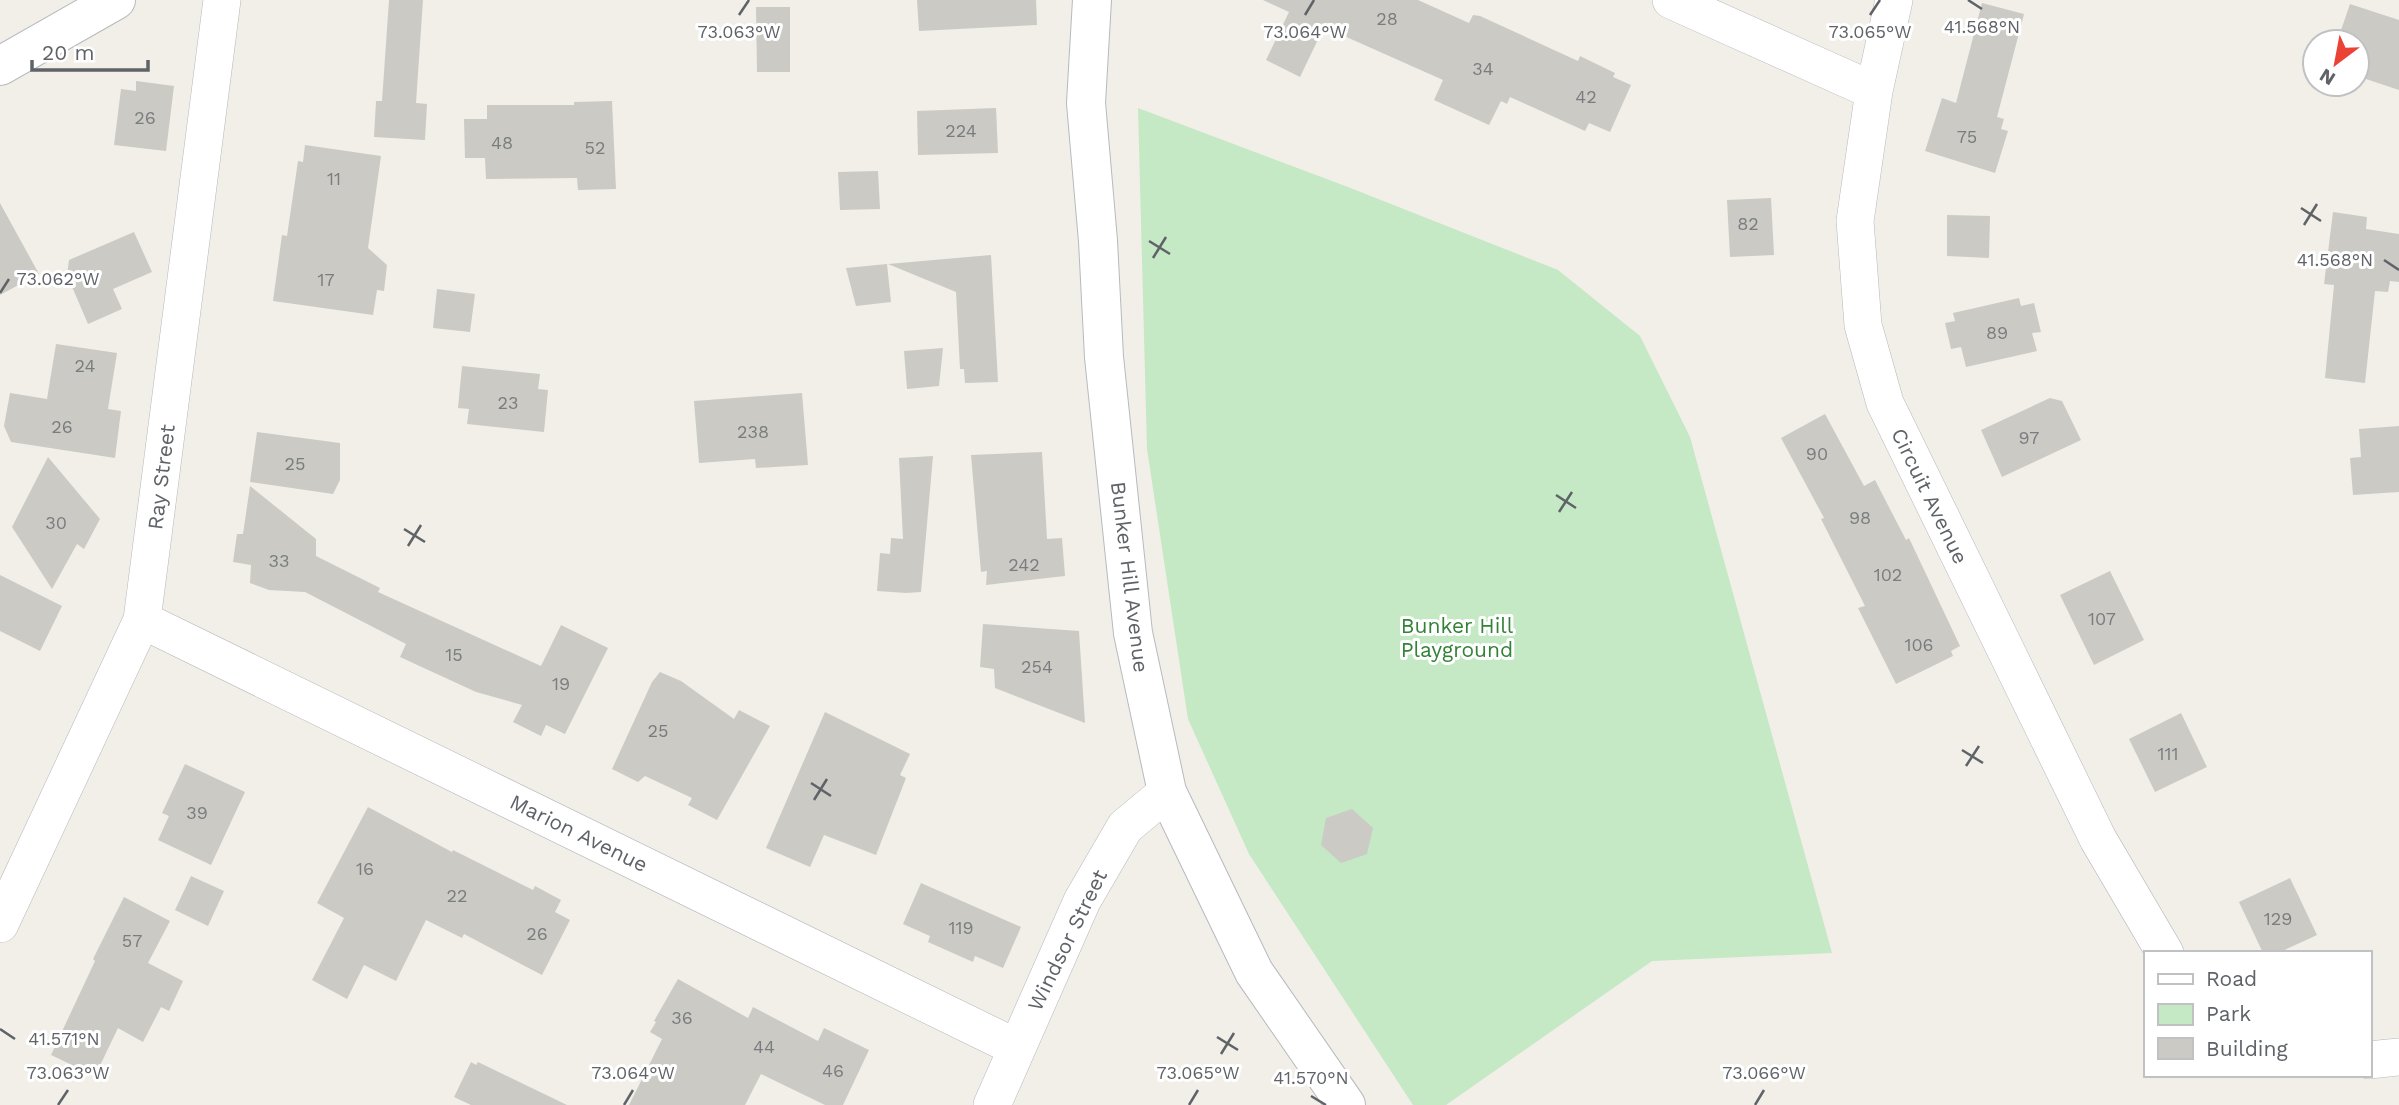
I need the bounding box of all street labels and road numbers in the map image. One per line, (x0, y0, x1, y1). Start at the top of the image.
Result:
street label: Ray Street (142, 423, 180, 531)
street label: Circuit Avenue (1886, 424, 1974, 568)
street label: Bunker Hill Avenue (1106, 480, 1154, 674)
street label: Marion Avenue (506, 789, 652, 877)
street label: Windsor Street (1022, 865, 1112, 1015)

